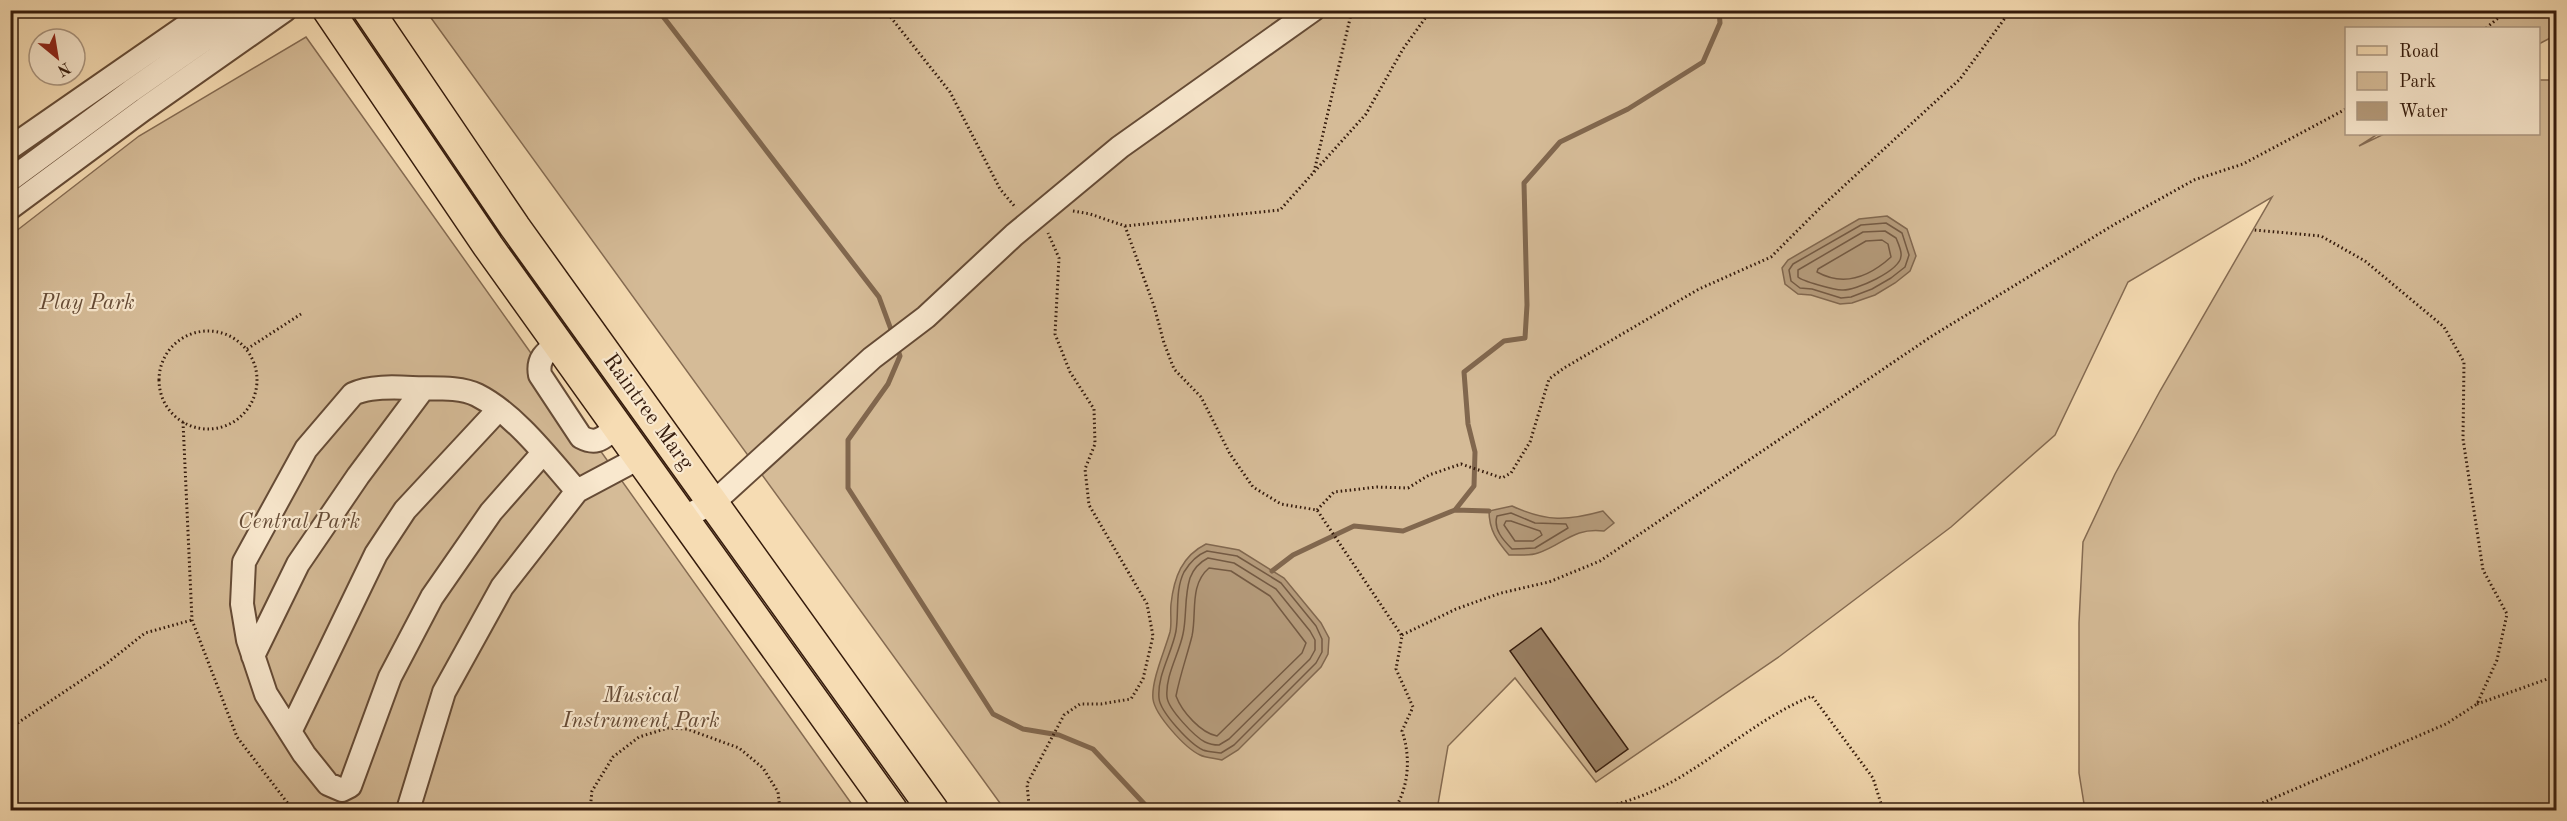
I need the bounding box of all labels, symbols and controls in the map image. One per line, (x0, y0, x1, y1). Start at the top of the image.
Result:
north arrow (27, 27, 87, 87)
legend (2345, 27, 2540, 135)
text: Road (2399, 43, 2439, 61)
text: N (54, 58, 73, 79)
text: Park (2399, 73, 2436, 91)
text: Water (2399, 103, 2448, 121)
park label: Play Park (38, 292, 135, 314)
street label: Raintree Marg (599, 350, 697, 474)
park label: Central Park (238, 511, 361, 533)
park label: Musical Instrument Park (561, 685, 720, 732)

